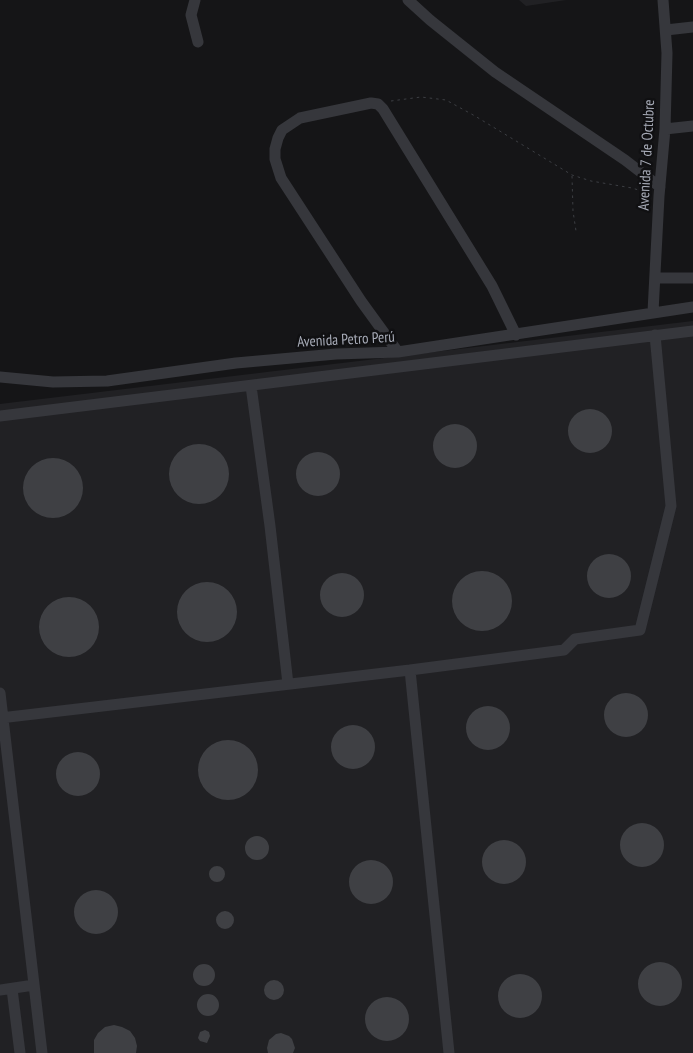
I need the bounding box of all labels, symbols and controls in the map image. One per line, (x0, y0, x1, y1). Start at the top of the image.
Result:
street label: Avenida 7 de Octubre (635, 99, 659, 211)
street label: Avenida Petro Perú (297, 328, 395, 352)

